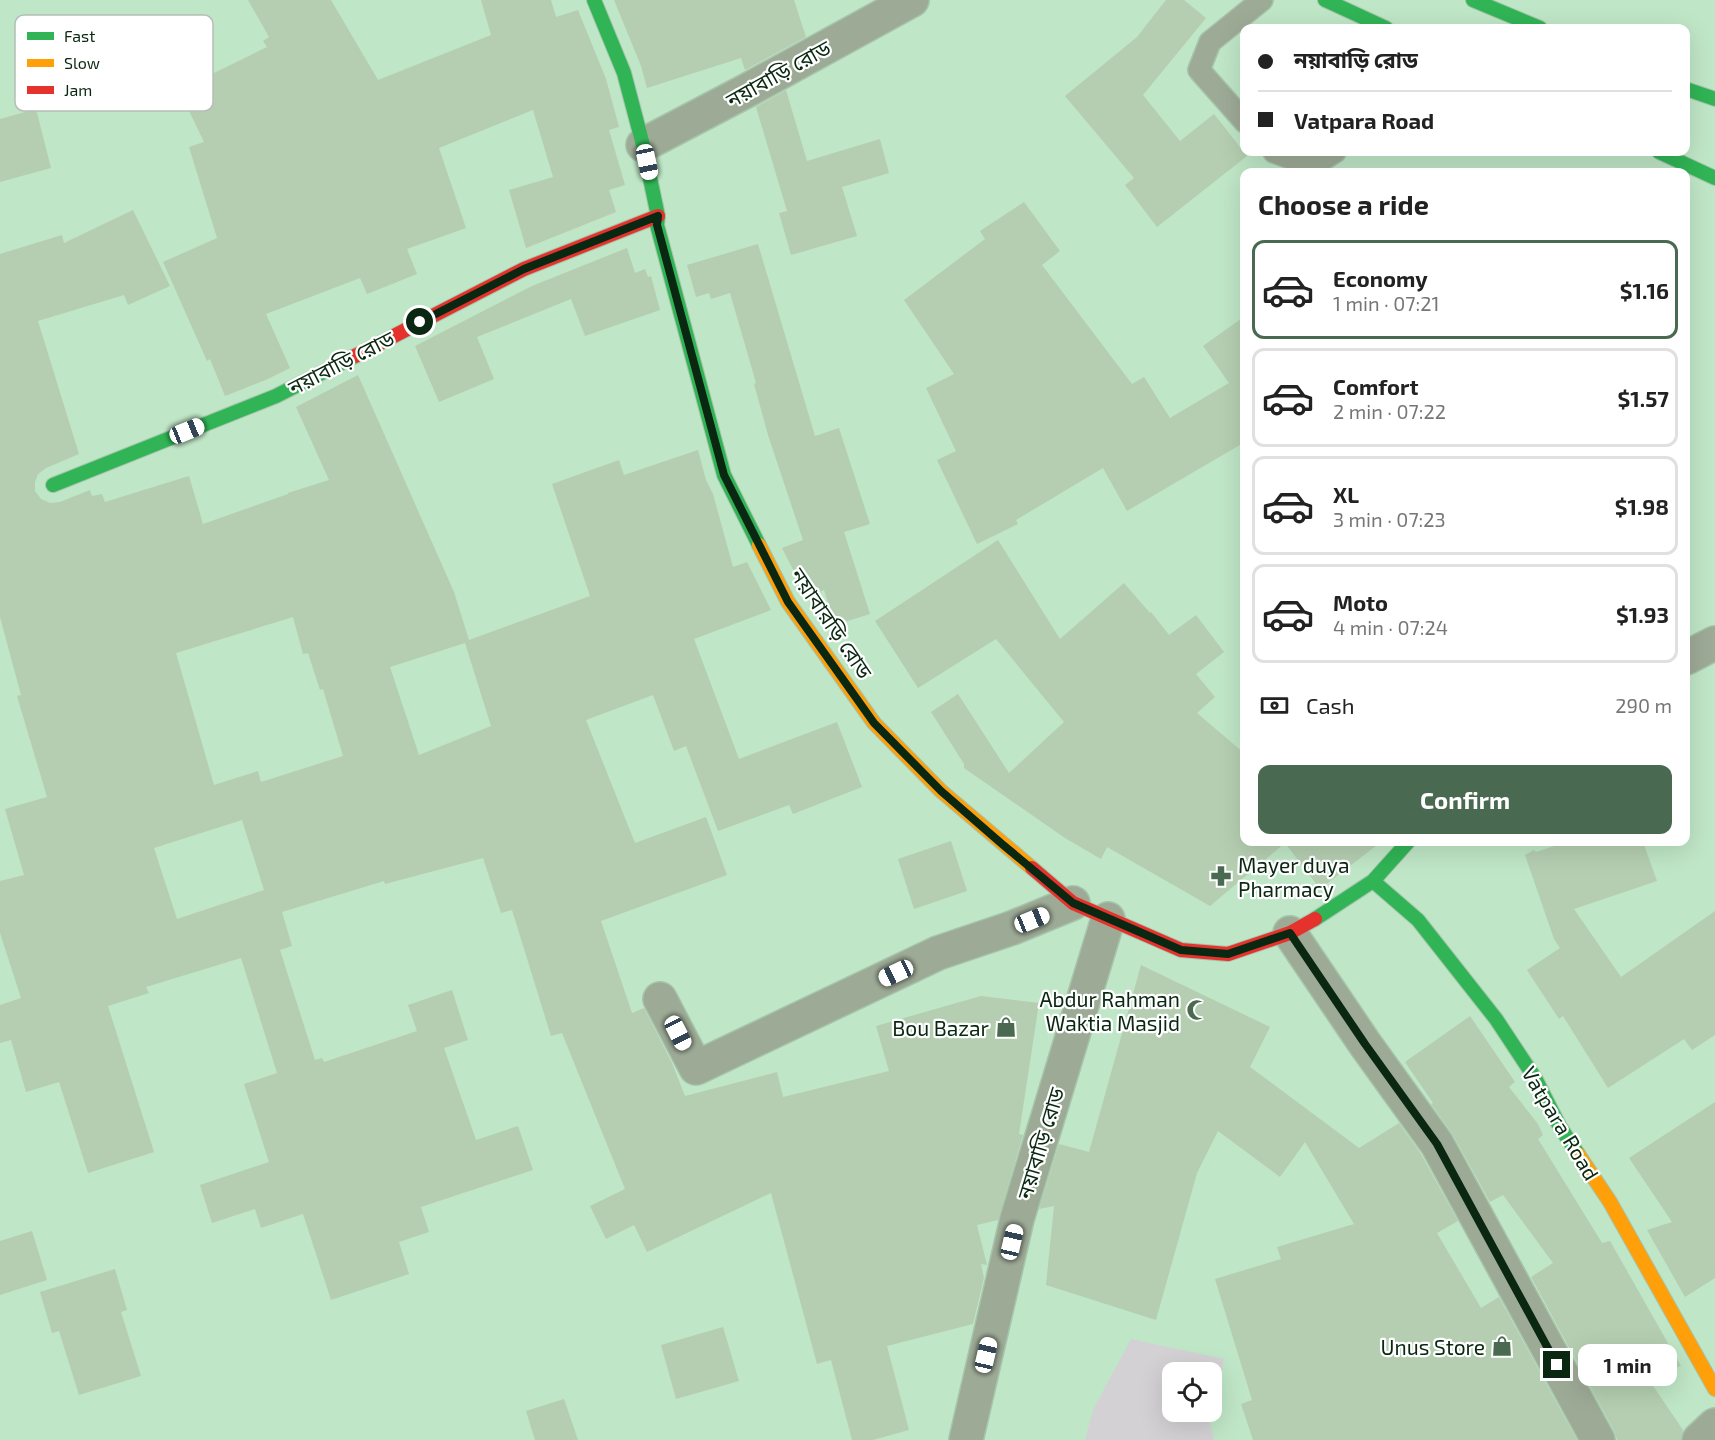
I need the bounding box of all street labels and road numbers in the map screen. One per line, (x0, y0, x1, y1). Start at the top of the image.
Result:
street label: নয়াবাড়ি রোড (721, 34, 835, 112)
street label: নয়াবাড়ি রোড (283, 324, 399, 400)
street label: নয়াবারড়ি রোড (785, 562, 879, 684)
street label: Vatpara Road (1517, 1062, 1605, 1184)
street label: নয়াবাড়ি রোড (1011, 1083, 1069, 1203)

